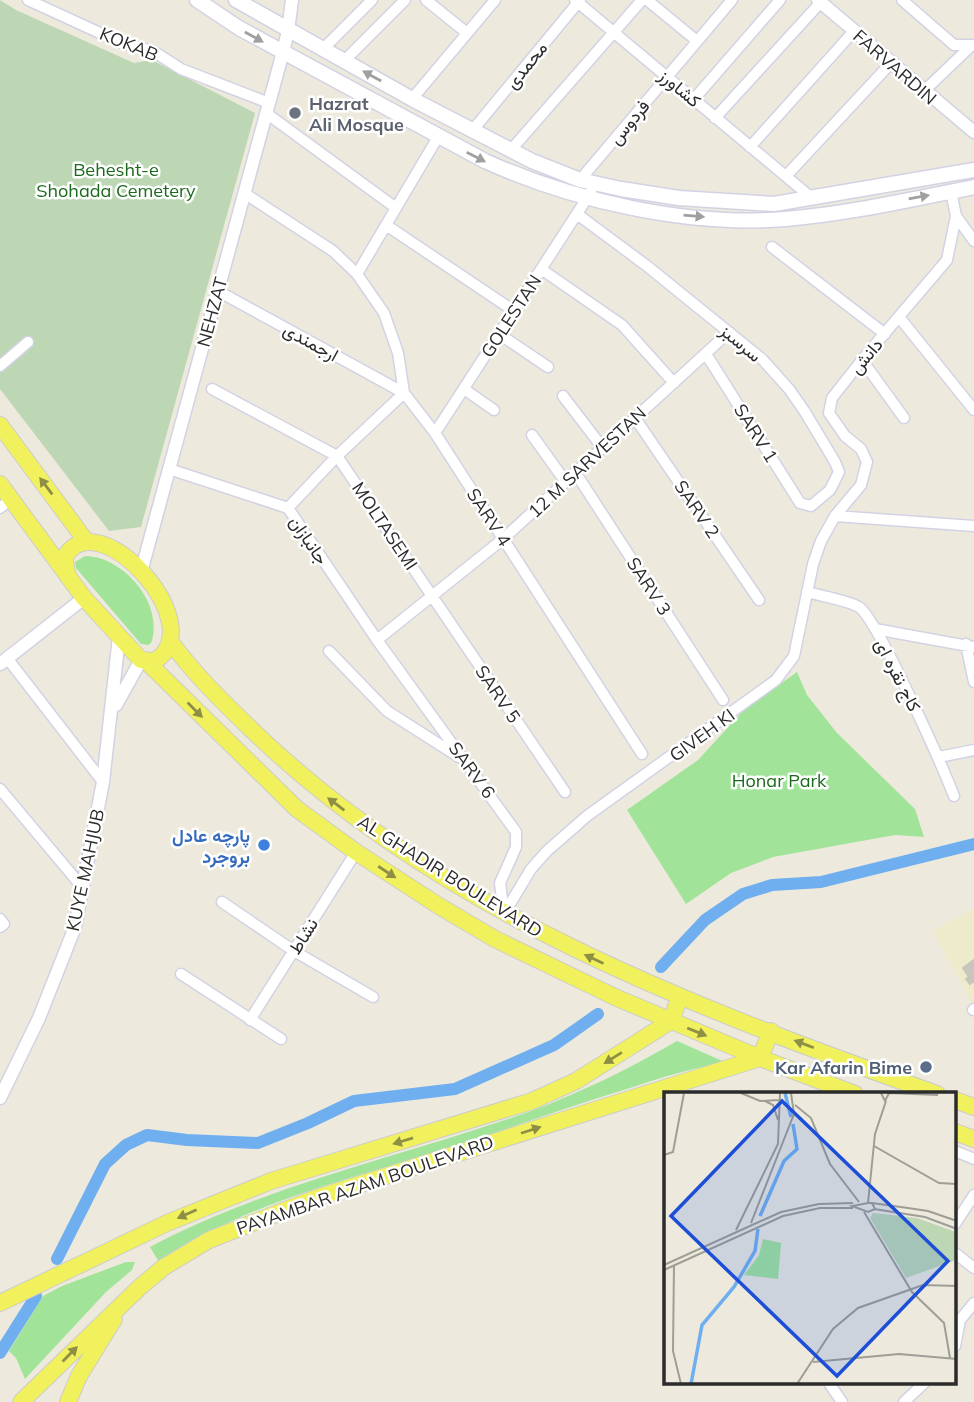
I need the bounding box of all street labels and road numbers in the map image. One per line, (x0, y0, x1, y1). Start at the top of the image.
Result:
street label: KOKAB (96, 22, 162, 66)
street label: FARVARDIN (848, 24, 942, 110)
street label: محمدی (500, 37, 552, 93)
street label: کشاورز (653, 63, 706, 112)
street label: فردوس (604, 95, 654, 149)
street label: GOLESTAN (476, 270, 546, 362)
street label: NEHZAT (192, 275, 232, 349)
street label: ارجمندی (279, 317, 343, 367)
street label: سرسبز (715, 318, 766, 367)
street label: دانش (844, 333, 888, 379)
street label: SARV 1 (729, 399, 783, 467)
street label: 12 M SARVESTAN (523, 401, 651, 523)
street label: SARV 2 (669, 476, 725, 542)
street label: MOLTASEMI (347, 478, 423, 574)
street label: SARV 4 (462, 484, 516, 551)
street label: جانبازان (284, 511, 334, 569)
street label: SARV 3 (622, 553, 676, 619)
street label: کاج نقره ای (869, 635, 926, 716)
street label: SARV 5 (470, 661, 526, 727)
street label: GIVEH KI (665, 703, 739, 767)
street label: SARV 6 (444, 737, 500, 803)
street label: KUYE MAHJUB (61, 807, 109, 933)
street label: AL GHADIR BOULEVARD (353, 810, 547, 942)
street label: نشاط (283, 914, 323, 958)
street label: PAYAMBAR AZAM BOULEVARD (233, 1130, 497, 1240)

